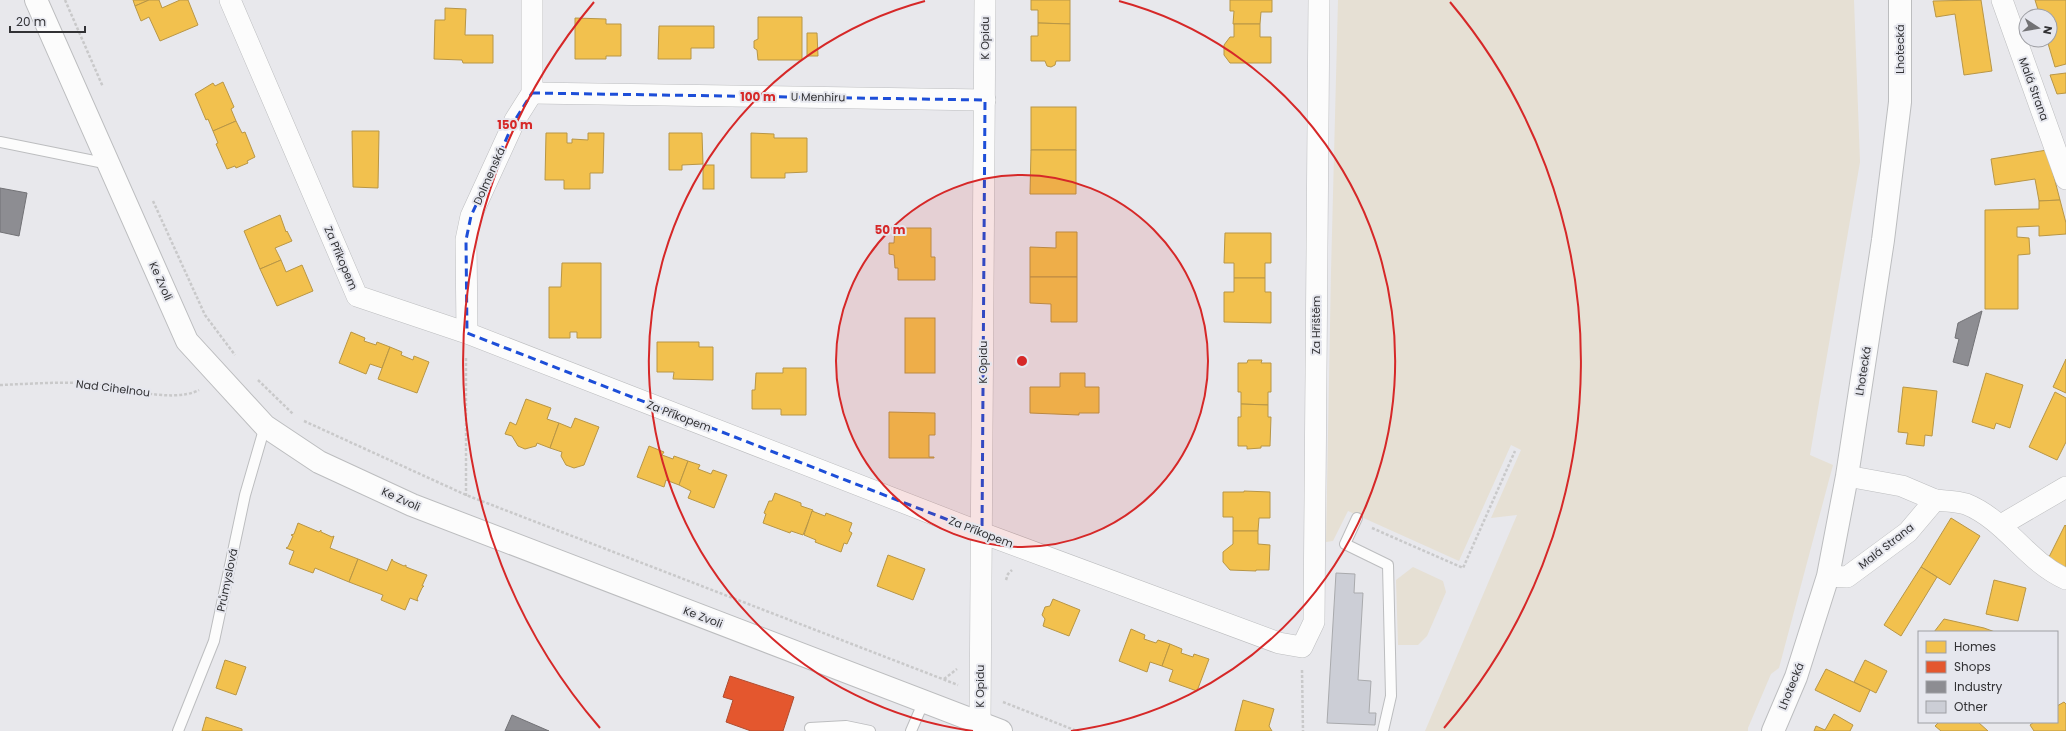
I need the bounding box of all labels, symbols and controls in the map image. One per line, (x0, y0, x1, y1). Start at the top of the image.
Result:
scale bar (10, 8, 85, 34)
north arrow (2018, 8, 2058, 48)
text: 20 m (16, 13, 46, 30)
street label: K Opidu (977, 17, 993, 59)
street label: Lhotecká (1892, 24, 1908, 74)
text: N (2039, 24, 2056, 36)
street label: Malá Strana (2015, 55, 2053, 123)
text: 100 m (740, 88, 776, 105)
street label: U Menhiru (791, 89, 845, 105)
text: 150 m (497, 116, 533, 133)
street label: Dolmenská (469, 145, 509, 207)
text: 50 m (875, 221, 906, 238)
street label: Za Příkopem (320, 224, 362, 292)
street label: Ke Zvoli (145, 259, 177, 303)
street label: Za Hřištěm (1308, 296, 1324, 354)
street label: K Opidu (975, 341, 991, 383)
street label: Lhotecká (1851, 345, 1875, 397)
centre of rings (1015, 354, 1029, 368)
street label: Nad Cihelnou (75, 376, 151, 400)
street label: Za Příkopem (644, 396, 714, 436)
street label: Ke Zvoli (379, 483, 423, 515)
street label: Za Příkopem (946, 512, 1016, 552)
street label: Malá Strana (1855, 519, 1917, 573)
street label: Průmyslová (213, 547, 241, 613)
street label: Ke Zvoli (681, 602, 725, 632)
legend (1918, 631, 2058, 723)
text: Homes (1954, 638, 1996, 655)
text: Shops (1954, 658, 1991, 675)
street label: Lhotecká (1774, 660, 1808, 712)
street label: K Opidu (972, 665, 988, 707)
text: Industry (1954, 678, 2003, 695)
text: Other (1954, 698, 1988, 715)

